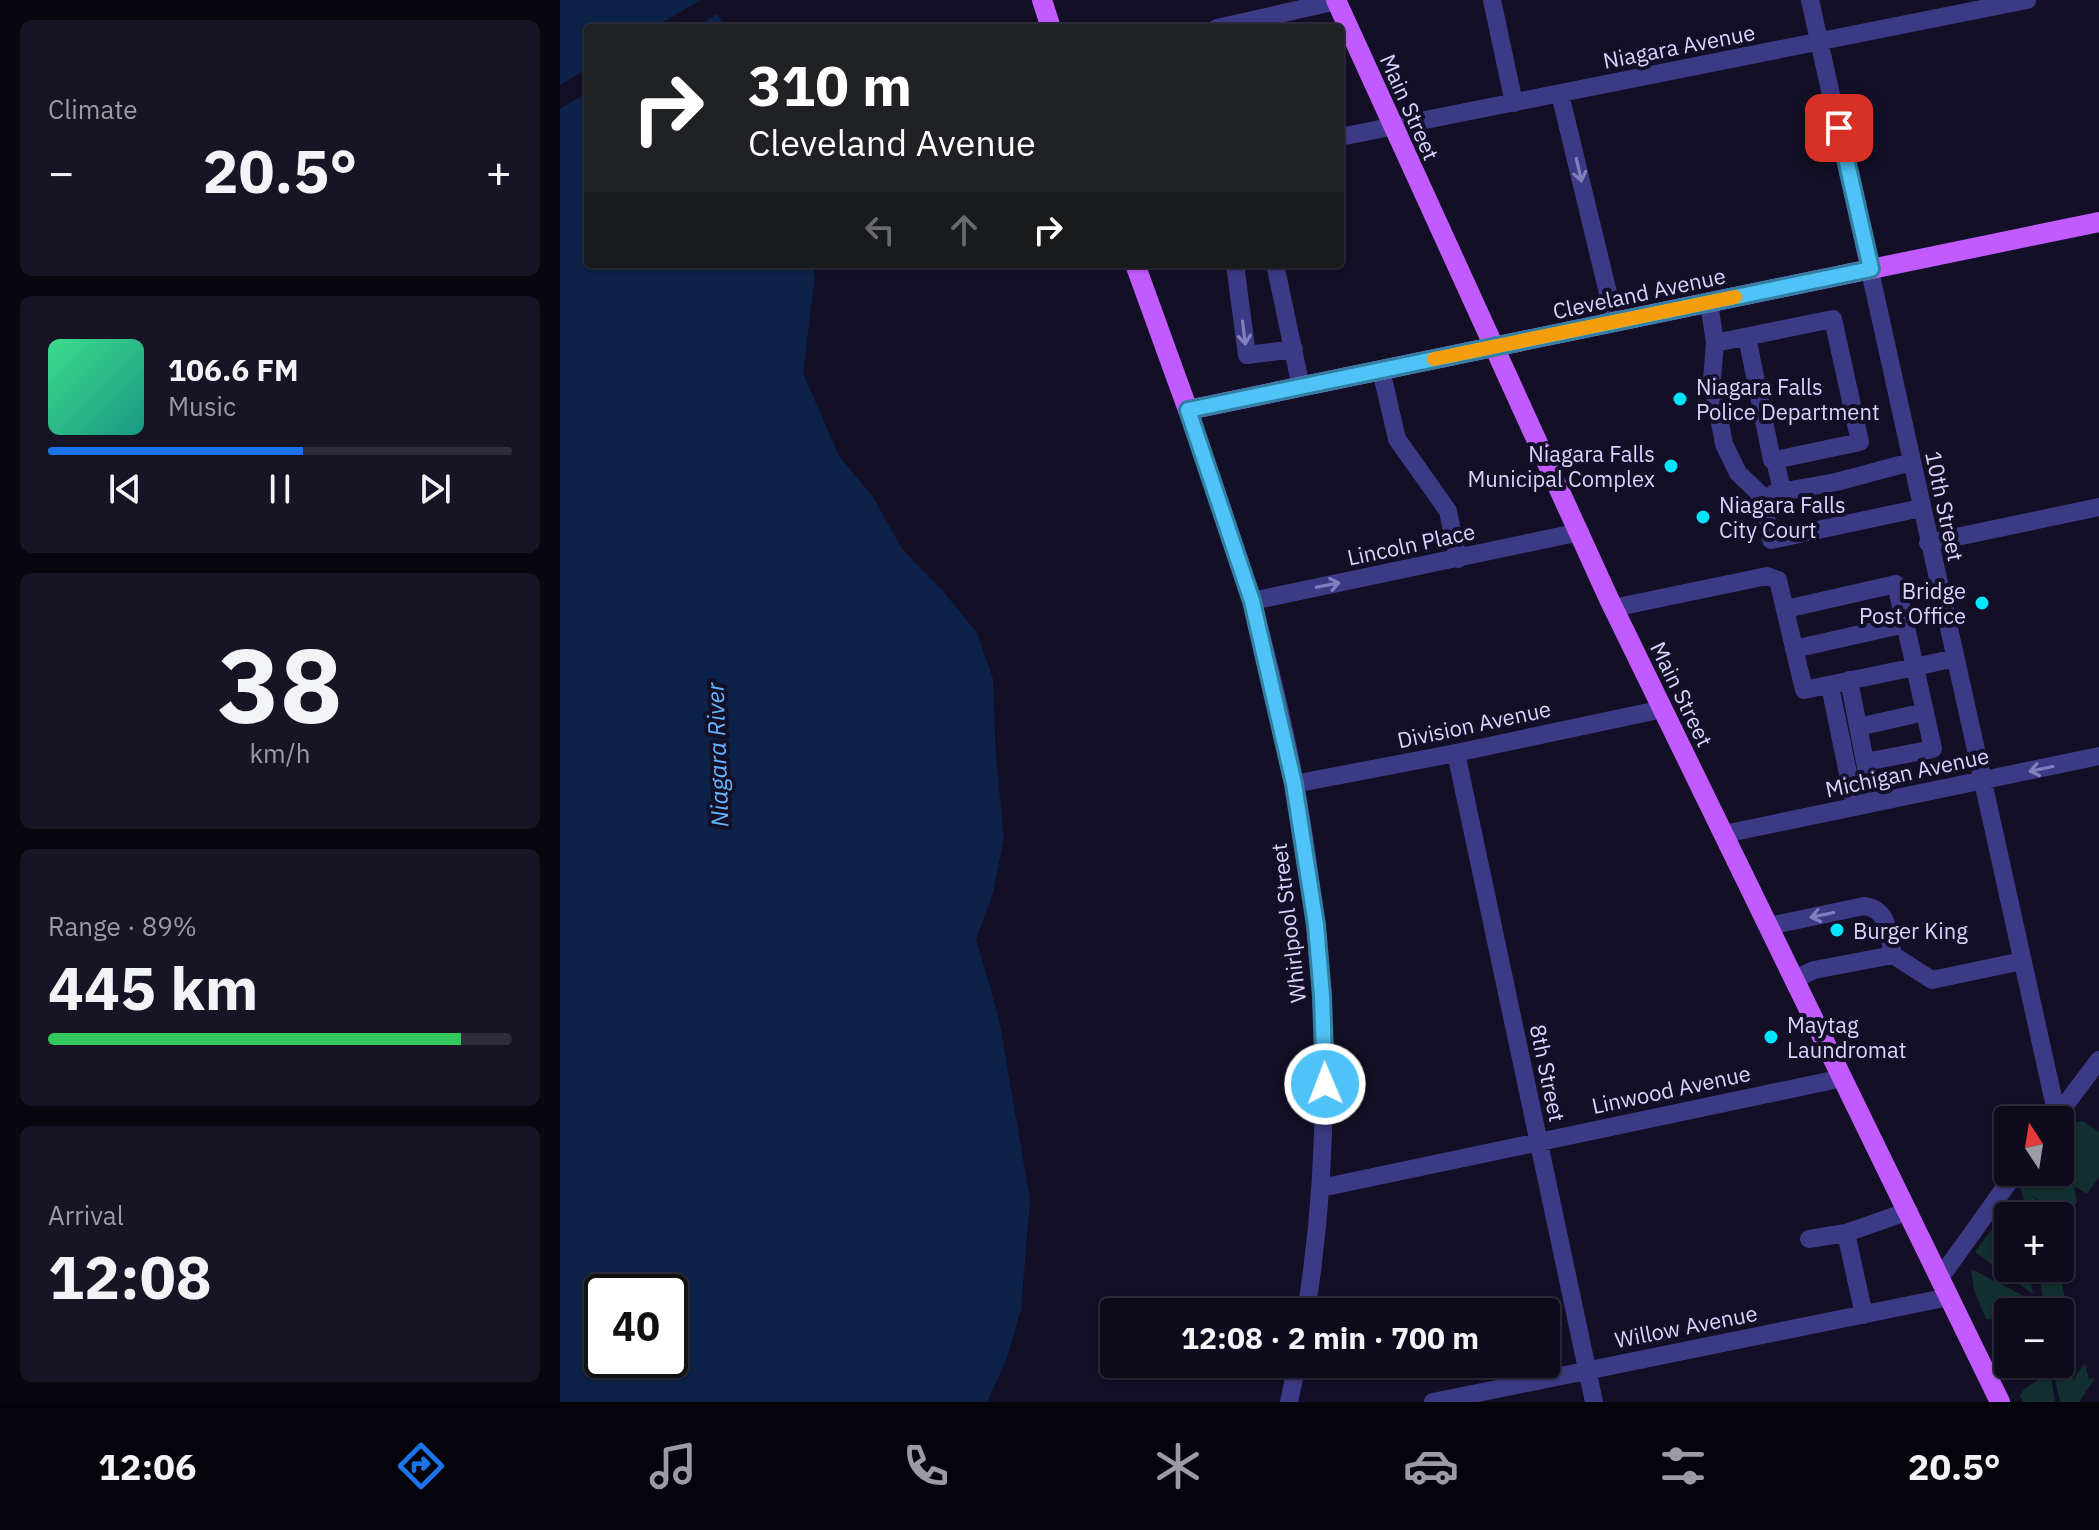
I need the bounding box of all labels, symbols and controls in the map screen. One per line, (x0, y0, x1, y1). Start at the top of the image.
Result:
street label: Niagara Avenue (1600, 17, 1758, 75)
text: 310 m (748, 49, 912, 121)
street label: Main Street (1374, 49, 1446, 165)
icon: right (616, 56, 720, 160)
text: Climate (48, 92, 138, 126)
pin (1805, 94, 1873, 162)
icon: arrive (1817, 106, 1861, 150)
text: Cleveland Avenue (748, 119, 1036, 166)
text: 20.5° (203, 131, 357, 210)
text: − (48, 143, 74, 200)
text: + (486, 143, 512, 200)
one-way arrow (1572, 156, 1587, 182)
icon: left (858, 208, 902, 252)
icon: ahead (942, 208, 986, 252)
icon: right (1026, 208, 1070, 252)
street label: Cleveland Avenue (1550, 261, 1728, 325)
one-way arrow (1237, 320, 1252, 345)
text: 106.6 FM (168, 350, 299, 389)
place label: Niagara Falls Police Department (1696, 372, 1880, 426)
text: Music (168, 389, 236, 423)
marker: Niagara Falls Police Department (1671, 390, 1689, 408)
place label: Niagara Falls Municipal Complex (1467, 439, 1655, 493)
street label: 10th Street (1919, 448, 1971, 564)
marker: Niagara Falls Municipal Complex (1662, 457, 1680, 475)
icon: previous (103, 467, 147, 511)
icon: pause (258, 467, 302, 511)
icon: next (413, 467, 457, 511)
place label: Niagara Falls City Court (1719, 490, 1846, 544)
marker: Niagara Falls City Court (1694, 508, 1712, 526)
street label: Lincoln Place (1344, 516, 1478, 572)
place label: Bridge Post Office (1859, 576, 1966, 630)
one-way arrow (1315, 577, 1340, 592)
marker: Bridge Post Office (1973, 594, 1991, 612)
text: 38 (218, 616, 342, 752)
street label: Main Street (1644, 637, 1720, 751)
water label: Niagara River (698, 681, 736, 828)
street label: Division Avenue (1395, 694, 1553, 754)
text: km/h (249, 736, 311, 770)
street label: Michigan Avenue (1822, 740, 1992, 804)
one-way arrow (2028, 762, 2054, 777)
street label: Whirlpool Street (1264, 842, 1312, 1004)
one-way arrow (1810, 908, 1835, 923)
text: Range · 89% (48, 909, 197, 943)
place label: Burger King (1853, 916, 1968, 945)
marker: Burger King (1828, 921, 1846, 939)
text: 445 km (48, 948, 258, 1027)
place label: Maytag Laundromat (1787, 1010, 1906, 1064)
street label: 8th Street (1524, 1022, 1572, 1124)
marker: Maytag Laundromat (1762, 1028, 1780, 1046)
position arrow (1283, 1042, 1367, 1126)
street label: Linwood Avenue (1589, 1058, 1753, 1120)
north arrow (1994, 1106, 2074, 1186)
map controls (1994, 1106, 2074, 1378)
text: Arrival (48, 1198, 124, 1232)
button: + (1994, 1202, 2074, 1282)
text: 12:08 (48, 1237, 212, 1316)
speed limit sign: 40 (584, 1274, 688, 1378)
street label: Willow Avenue (1612, 1298, 1760, 1354)
button: − (1994, 1298, 2074, 1378)
text: 12:08 · 2 min · 700 m (1181, 1318, 1479, 1357)
icon: directions (393, 1438, 449, 1494)
icon: music (645, 1438, 701, 1494)
icon: phone (898, 1438, 954, 1494)
icon: climate (1150, 1438, 1206, 1494)
icon: car (1403, 1438, 1459, 1494)
icon: filters (1655, 1438, 1711, 1494)
text: 12:06 (98, 1443, 197, 1490)
text: 20.5° (1908, 1443, 2001, 1490)

